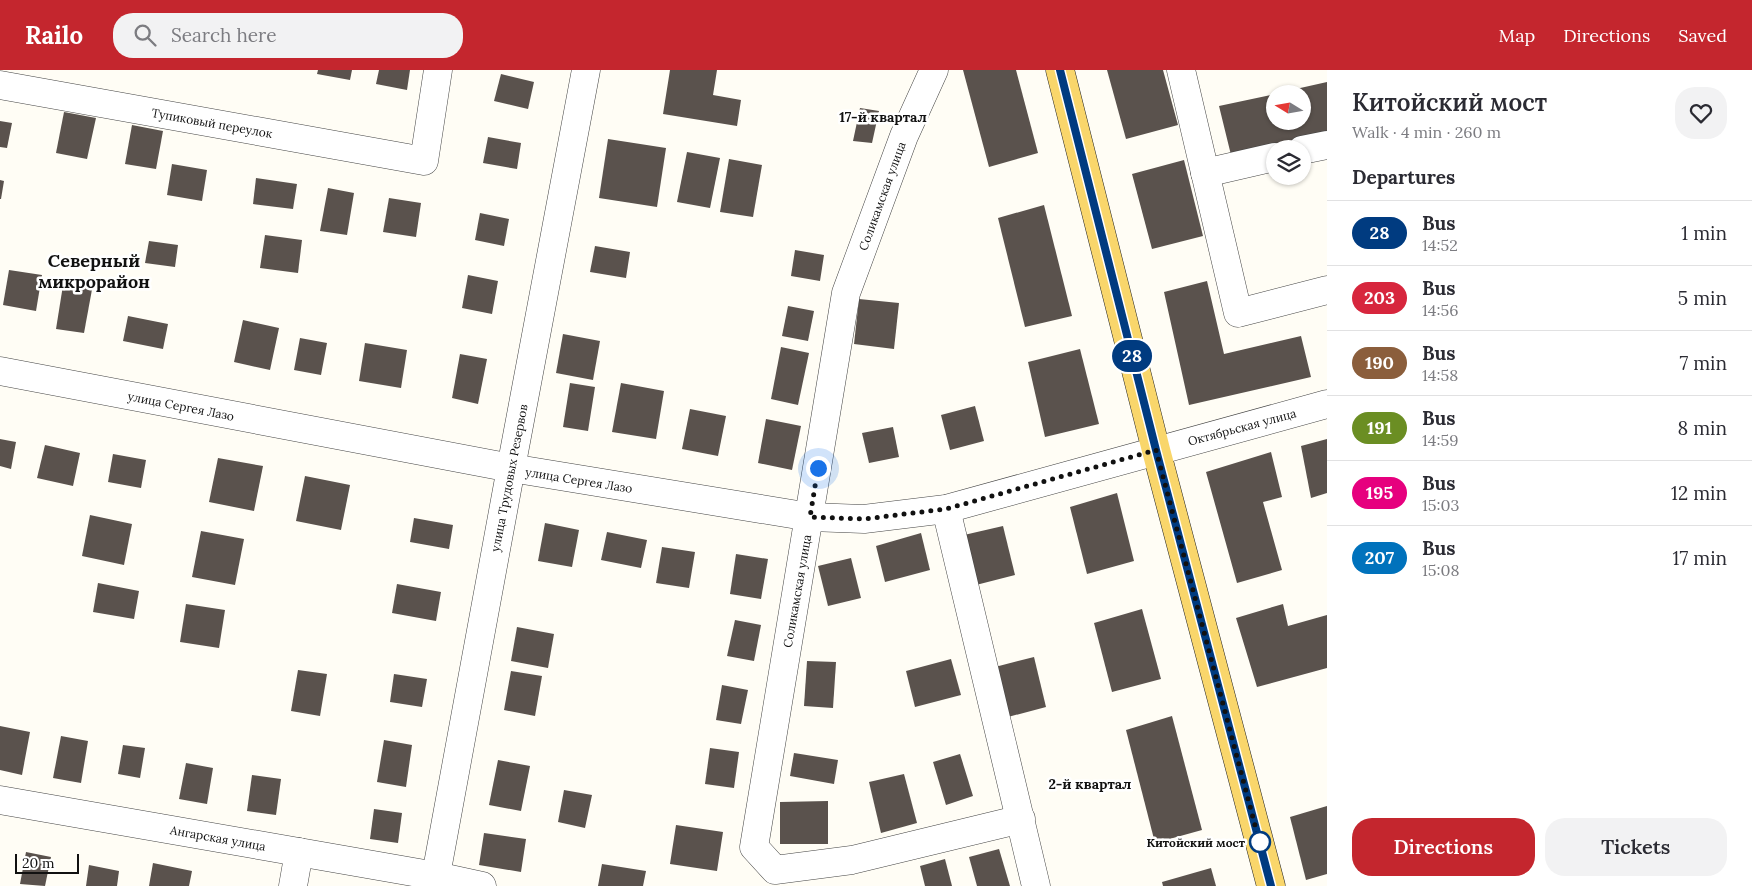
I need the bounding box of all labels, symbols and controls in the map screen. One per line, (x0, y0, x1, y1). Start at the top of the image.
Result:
search box (113, 13, 463, 58)
text: Railo (25, 20, 83, 51)
icon: search (131, 21, 159, 49)
text: Search here (171, 23, 276, 47)
text: Map (1499, 24, 1535, 47)
text: Directions (1563, 24, 1650, 47)
text: Saved (1678, 24, 1727, 47)
north arrow (1266, 85, 1311, 130)
map controls (1266, 85, 1311, 185)
text: Китойский мост (1352, 87, 1547, 118)
button: heart (1675, 87, 1727, 139)
street label: Тупиковый переулок (150, 105, 274, 141)
district label: 17-й квартал (839, 108, 927, 126)
text: Walk · 4 min · 260 m (1352, 122, 1501, 142)
street label: Соликамская улица (855, 140, 909, 252)
button: layers (1266, 140, 1311, 185)
text: Departures (1352, 165, 1455, 189)
text: Bus (1422, 211, 1455, 235)
text: 28 (1370, 221, 1389, 244)
text: 1 min (1681, 221, 1727, 245)
text: 14:52 (1422, 235, 1458, 255)
district label: Северный микрорайон (38, 249, 150, 293)
text: Bus (1422, 276, 1455, 300)
text: 203 (1364, 286, 1395, 309)
text: 5 min (1678, 286, 1727, 310)
text: 14:56 (1422, 300, 1458, 320)
line badge: 28 (1110, 340, 1154, 372)
text: Bus (1422, 341, 1455, 365)
text: 28 (1122, 344, 1142, 367)
text: 190 (1365, 351, 1394, 374)
text: 7 min (1679, 351, 1727, 375)
text: 14:58 (1422, 365, 1458, 385)
street label: улица Сергея Лазо (126, 388, 236, 424)
street label: улица Трудовых Резервов (487, 403, 531, 553)
street label: Октябрьская улица (1186, 405, 1298, 449)
text: Bus (1422, 406, 1455, 430)
text: 191 (1367, 416, 1392, 439)
text: 8 min (1677, 416, 1727, 440)
text: 14:59 (1422, 430, 1458, 450)
your location (806, 456, 831, 481)
street label: улица Сергея Лазо (524, 464, 634, 496)
text: Bus (1422, 471, 1455, 495)
text: 195 (1366, 481, 1393, 504)
text: 12 min (1671, 481, 1727, 505)
text: 15:03 (1422, 495, 1459, 515)
street label: Соликамская улица (780, 533, 814, 649)
text: Bus (1422, 536, 1455, 560)
text: 207 (1365, 546, 1394, 569)
text: 17 min (1672, 546, 1727, 570)
text: 15:08 (1422, 560, 1459, 580)
district label: 2-й квартал (1049, 775, 1131, 793)
button: Directions (1352, 818, 1535, 876)
button: Tickets (1545, 818, 1727, 876)
street label: Ангарская улица (168, 822, 267, 854)
marker: Китойский мост (1249, 831, 1271, 853)
place label: Китойский мост (1146, 835, 1246, 850)
scale bar (15, 851, 79, 874)
text: 20 m (22, 854, 54, 872)

